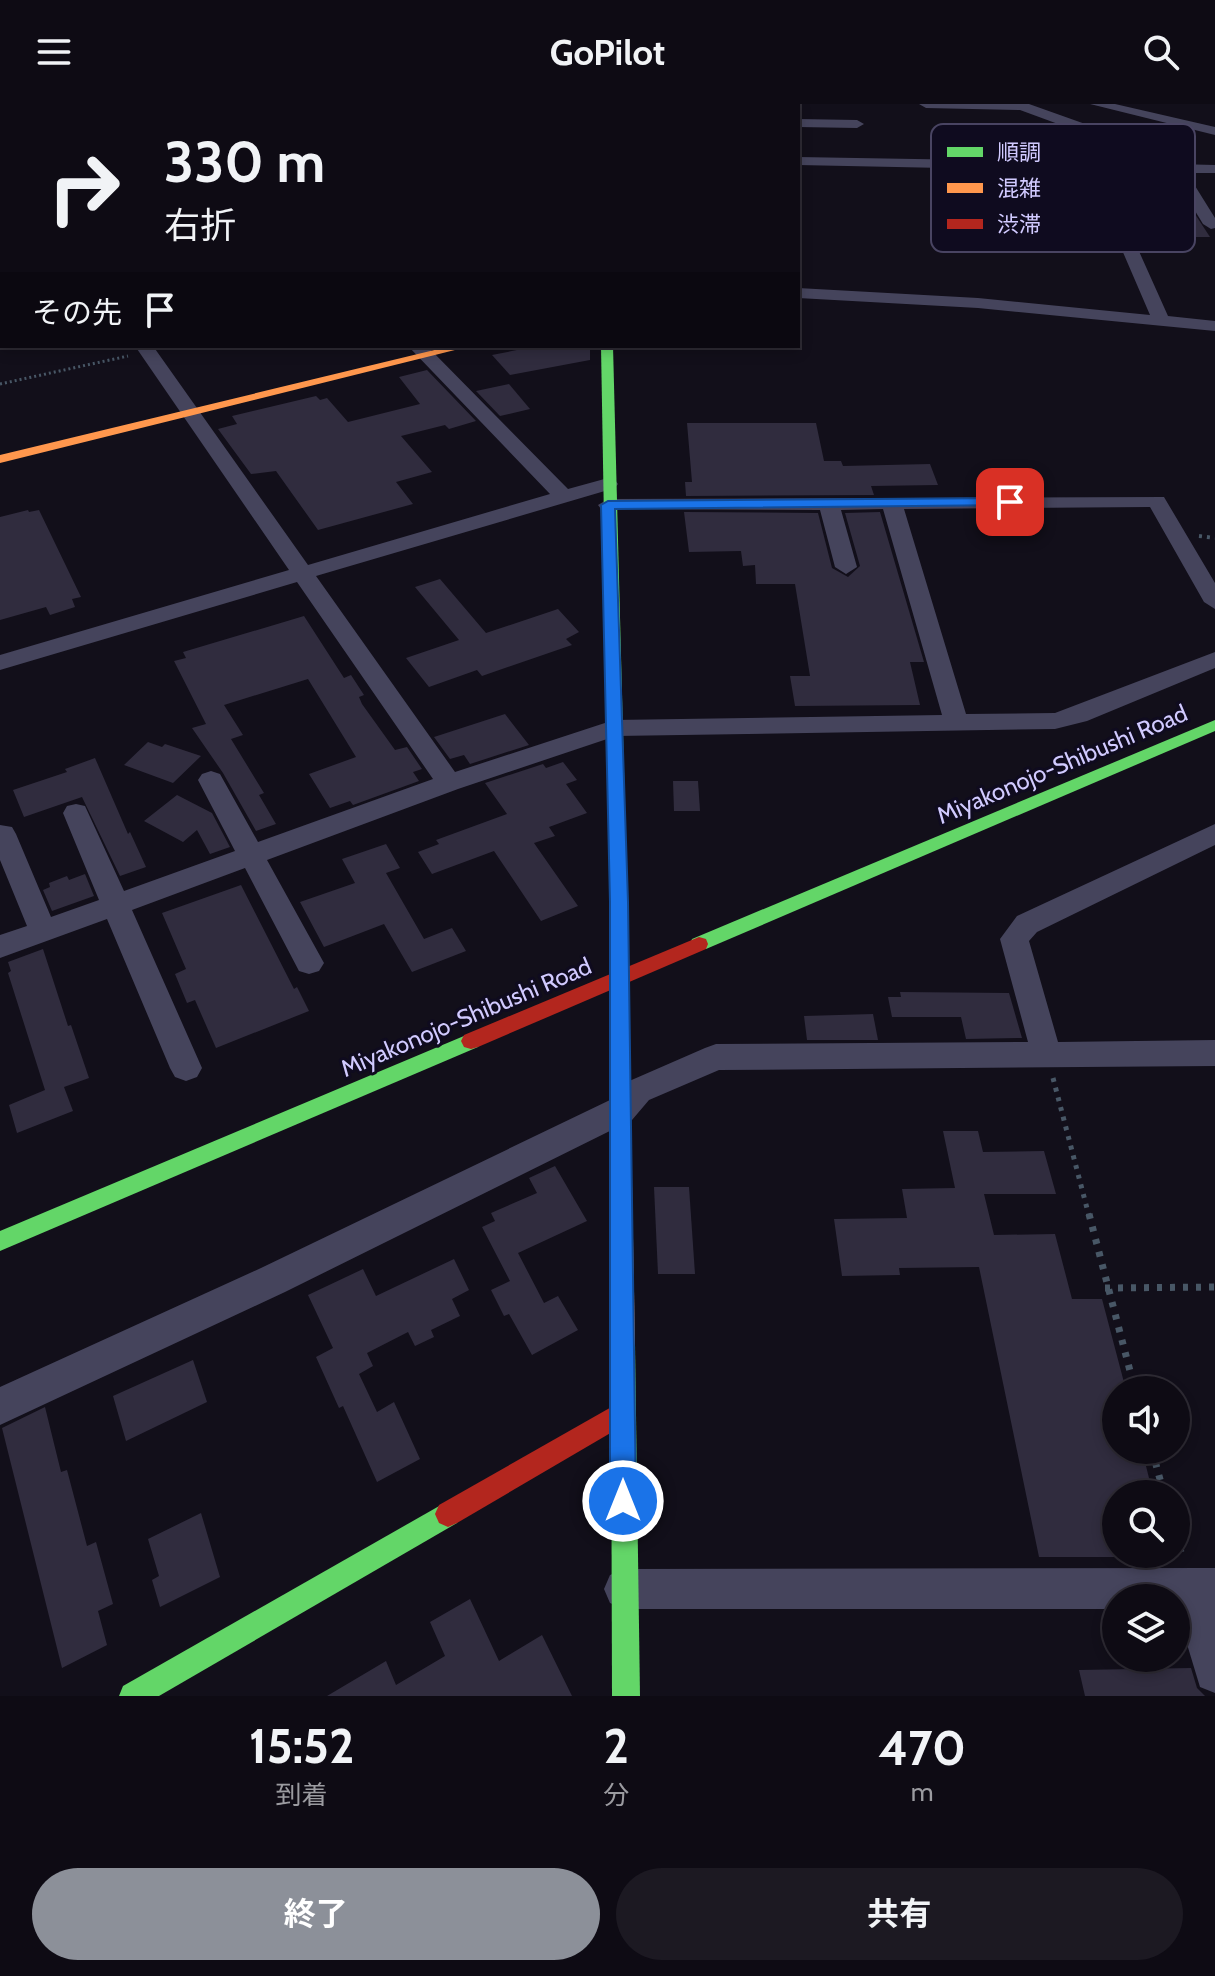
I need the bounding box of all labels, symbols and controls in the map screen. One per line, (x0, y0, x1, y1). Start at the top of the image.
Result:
icon: menu (32, 30, 76, 74)
text: GoPilot (550, 30, 665, 74)
icon: search (1139, 30, 1183, 74)
legend (931, 124, 1195, 252)
text: 330 m (164, 128, 325, 196)
icon: right (32, 136, 136, 240)
text: 順調 (997, 139, 1041, 166)
text: 混雑 (997, 175, 1041, 202)
text: 右折 (164, 203, 236, 247)
text: 渋滞 (997, 211, 1041, 238)
icon: arrive (138, 288, 182, 332)
text: その先 (32, 294, 122, 331)
pin (976, 468, 1044, 536)
icon: arrive (988, 480, 1032, 524)
street label: Miyakonojo-Shibushi Road (932, 698, 1192, 830)
street label: Miyakonojo-Shibushi Road (336, 951, 596, 1083)
map controls (1102, 1376, 1190, 1672)
button: sound (1102, 1376, 1190, 1464)
position arrow (581, 1459, 665, 1543)
button: search (1102, 1480, 1190, 1568)
button: layers (1102, 1584, 1190, 1672)
text: 15:52 (249, 1717, 354, 1775)
text: 2 (604, 1717, 629, 1775)
text: 470 (878, 1719, 966, 1777)
text: m (911, 1776, 934, 1808)
text: 到着 (276, 1779, 328, 1811)
text: 分 (603, 1779, 629, 1811)
button: 終了 (32, 1868, 600, 1960)
button: 共有 (616, 1868, 1183, 1960)

